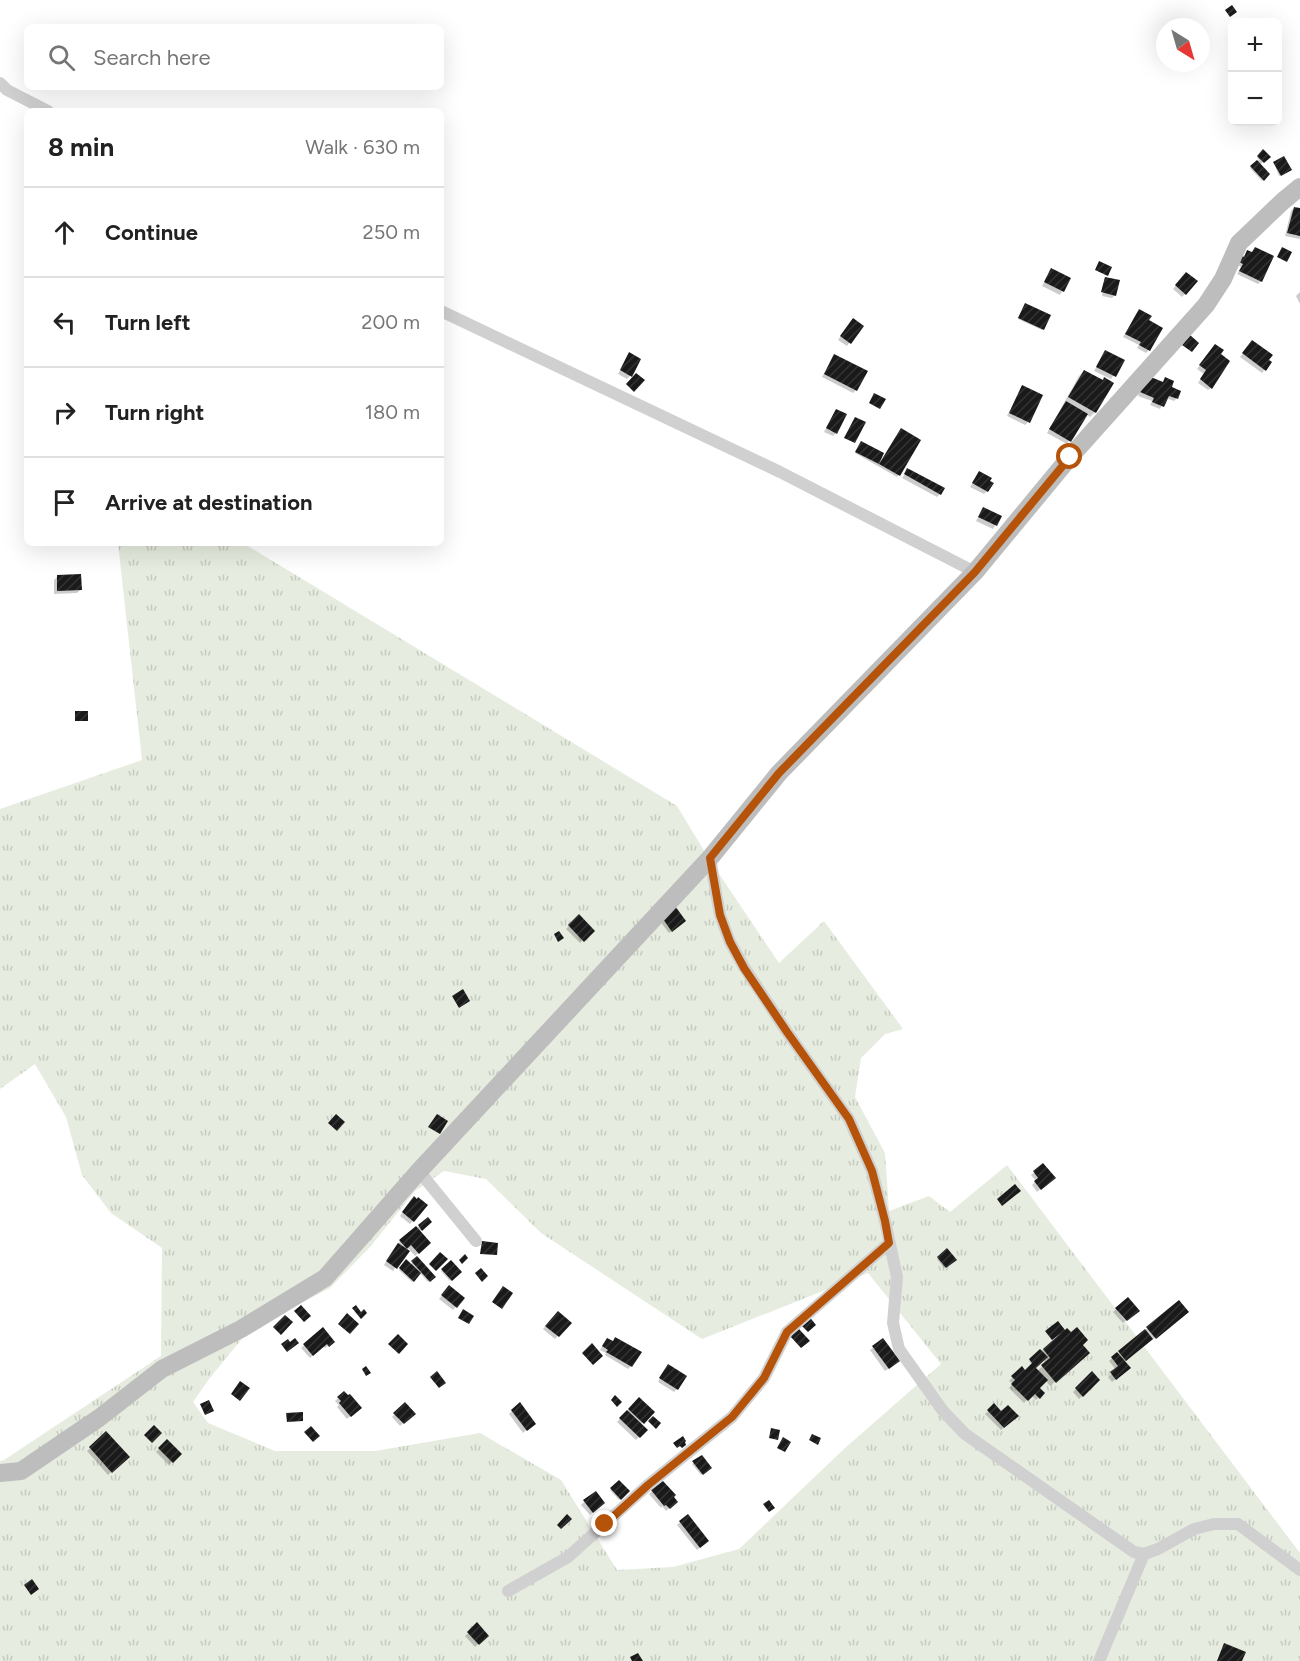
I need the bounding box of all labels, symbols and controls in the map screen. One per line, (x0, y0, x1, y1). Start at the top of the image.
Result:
north arrow (1156, 18, 1210, 72)
map controls (1228, 18, 1282, 126)
button: + (1228, 18, 1282, 72)
search box (24, 24, 444, 90)
icon: search (45, 41, 78, 74)
text: Search here (93, 44, 211, 71)
button: − (1228, 72, 1282, 126)
text: 8 min (48, 131, 114, 163)
text: Walk · 630 m (305, 135, 420, 159)
icon: ahead (48, 216, 81, 249)
text: Continue (105, 219, 198, 246)
text: 250 m (363, 220, 420, 244)
icon: left (48, 306, 81, 339)
text: Turn left (105, 309, 191, 336)
text: 200 m (361, 310, 420, 334)
icon: right (48, 396, 81, 429)
text: Turn right (105, 399, 204, 426)
text: 180 m (365, 400, 420, 424)
route start (1056, 443, 1082, 469)
icon: arrive (48, 486, 81, 519)
text: Arrive at destination (105, 489, 313, 516)
route end (591, 1510, 617, 1536)

